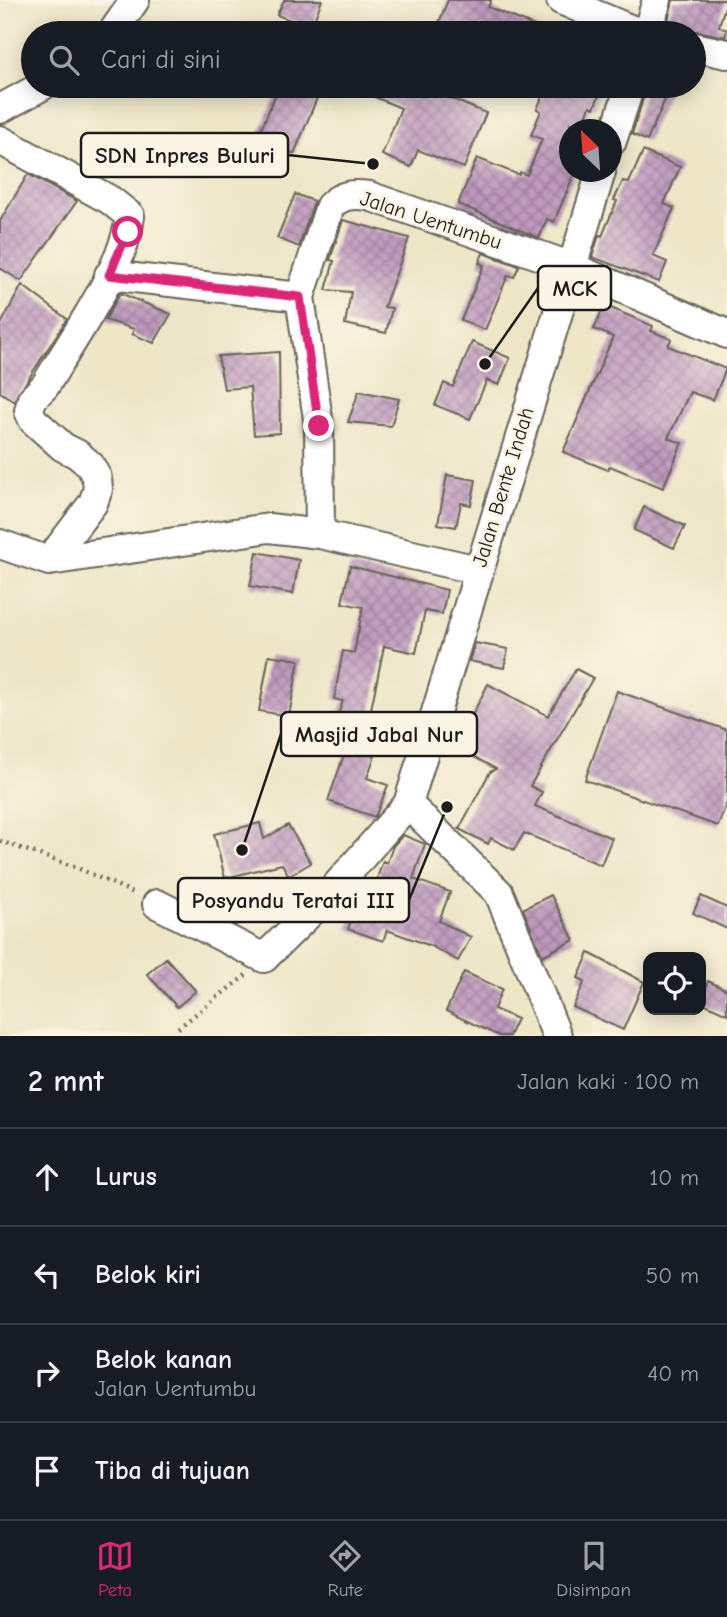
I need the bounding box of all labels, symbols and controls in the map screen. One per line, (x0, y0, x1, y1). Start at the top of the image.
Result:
search box (21, 21, 706, 98)
icon: search (45, 41, 83, 79)
text: Cari di sini (101, 45, 221, 75)
north arrow (559, 119, 622, 182)
callout: SDN Inpres Buluri (81, 133, 288, 177)
text: SDN Inpres Buluri (95, 142, 275, 169)
street label: Jalan Uentumbu (357, 186, 505, 254)
route start (112, 216, 143, 247)
callout: MCK (538, 266, 611, 310)
text: MCK (553, 275, 597, 302)
street label: Jalan Bente Indah (467, 404, 539, 570)
route end (303, 410, 334, 441)
callout: Masjid Jabal Nur (281, 712, 477, 756)
text: Masjid Jabal Nur (295, 721, 464, 748)
callout: Posyandu Teratai III (178, 878, 409, 922)
text: Posyandu Teratai III (192, 887, 394, 914)
map controls (643, 952, 706, 1015)
button: locate (643, 952, 706, 1015)
text: 2 mnt (28, 1064, 104, 1099)
text: Jalan kaki · 100 m (517, 1068, 699, 1095)
icon: ahead (28, 1158, 66, 1196)
text: Lurus (95, 1162, 157, 1192)
text: 10 m (649, 1164, 699, 1191)
icon: left (28, 1256, 66, 1294)
text: Belok kiri (95, 1260, 201, 1290)
text: 50 m (646, 1262, 699, 1289)
text: Belok kanan (95, 1345, 232, 1375)
icon: right (28, 1354, 66, 1392)
text: 40 m (647, 1360, 699, 1387)
text: Jalan Uentumbu (95, 1375, 256, 1402)
icon: arrive (28, 1452, 66, 1490)
text: Tiba di tujuan (95, 1456, 250, 1486)
tab: Peta (96, 1537, 134, 1601)
tab: Rute (326, 1537, 364, 1601)
tab: Disimpan (556, 1537, 631, 1601)

